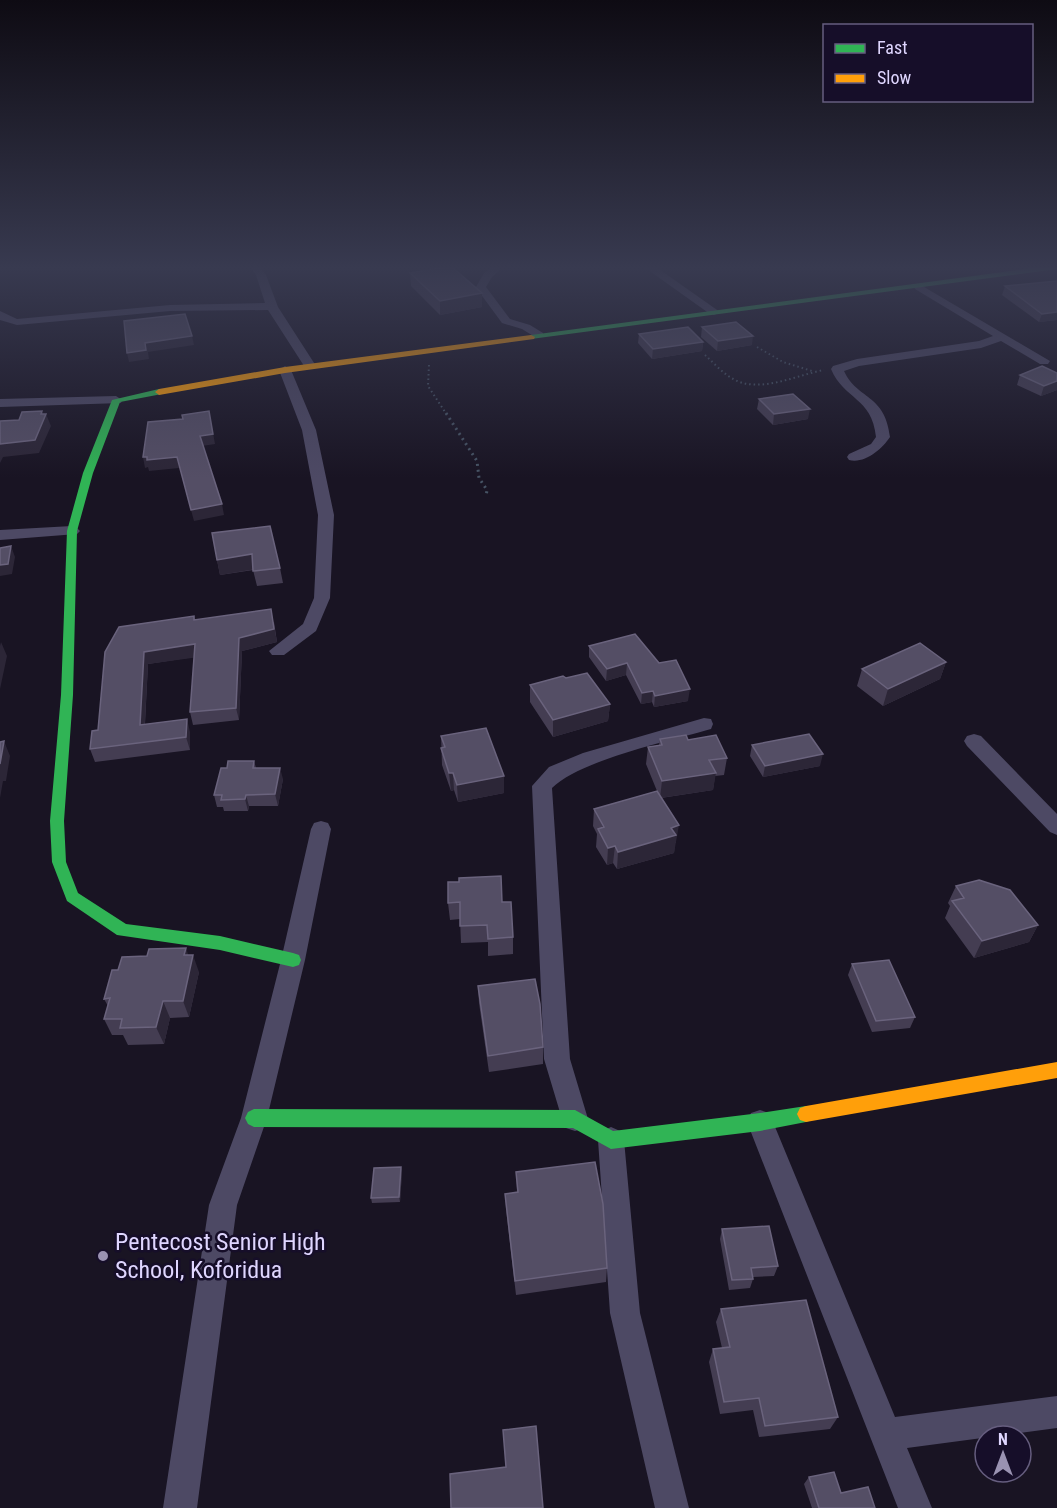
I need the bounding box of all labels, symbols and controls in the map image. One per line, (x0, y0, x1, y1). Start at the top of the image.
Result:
legend (823, 24, 1033, 102)
text: Fast (877, 37, 908, 58)
text: Slow (877, 67, 912, 88)
place label: Pentecost Senior High School, Koforidua (115, 1228, 326, 1284)
marker: Pentecost Senior High School, Koforidua (96, 1249, 110, 1263)
north arrow (973, 1424, 1033, 1484)
text: N (998, 1430, 1008, 1449)

